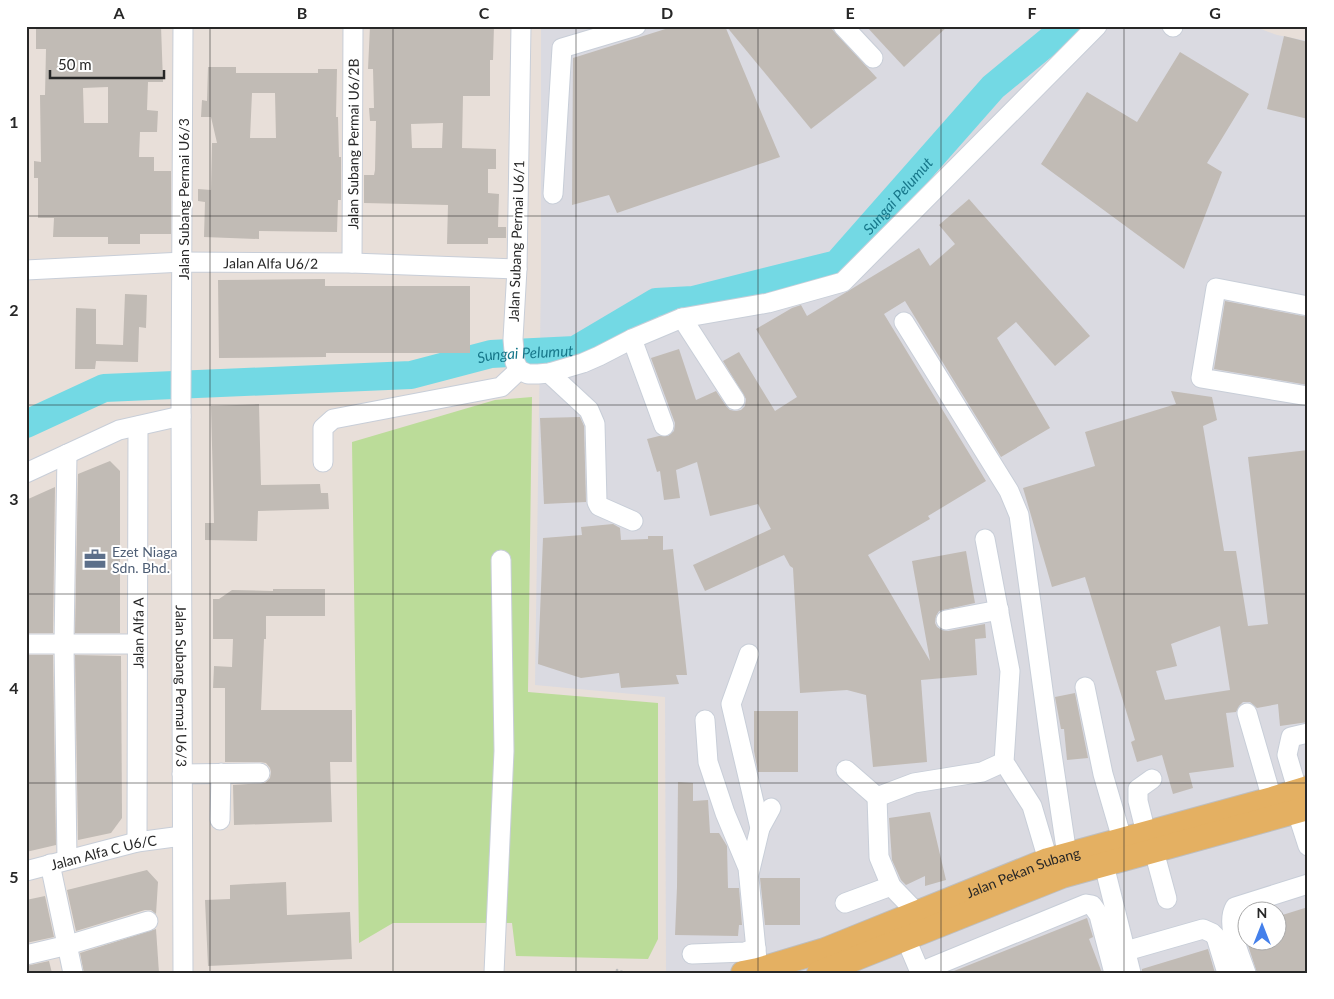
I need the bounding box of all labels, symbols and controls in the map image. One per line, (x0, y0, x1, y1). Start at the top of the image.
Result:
text: A (112, 3, 125, 22)
text: B (297, 3, 307, 22)
text: C (479, 3, 490, 22)
text: D (661, 3, 673, 22)
text: E (845, 3, 855, 22)
text: F (1027, 3, 1037, 22)
text: G (1209, 3, 1221, 22)
scale bar (50, 48, 164, 80)
text: 50 m (58, 55, 92, 73)
street label: Jalan Subang Permai U6/2B (344, 58, 361, 230)
text: 1 (9, 112, 19, 131)
street label: Jalan Subang Permai U6/3 (175, 118, 192, 280)
water label: Sungai Pelumut (859, 153, 937, 238)
street label: Jalan Subang Permai U6/1 (505, 160, 527, 322)
street label: Jalan Alfa U6/2 (223, 254, 318, 271)
text: 2 (9, 300, 19, 319)
water label: Sungai Pelumut (475, 341, 574, 366)
text: 3 (9, 489, 19, 508)
place label: Ezet Niaga Sdn. Bhd. (112, 543, 177, 576)
office icon: Ezet Niaga Sdn. Bhd. (82, 546, 108, 572)
street label: Jalan Alfa A (129, 597, 146, 669)
street label: Jalan Subang Permai U6/3 (173, 605, 191, 767)
text: 4 (9, 678, 19, 697)
street label: Jalan Alfa C U6/C (49, 831, 158, 873)
street label: Jalan Pekan Subang (963, 843, 1082, 901)
text: 5 (9, 867, 19, 886)
north arrow (1236, 902, 1286, 952)
text: N (1257, 904, 1267, 921)

